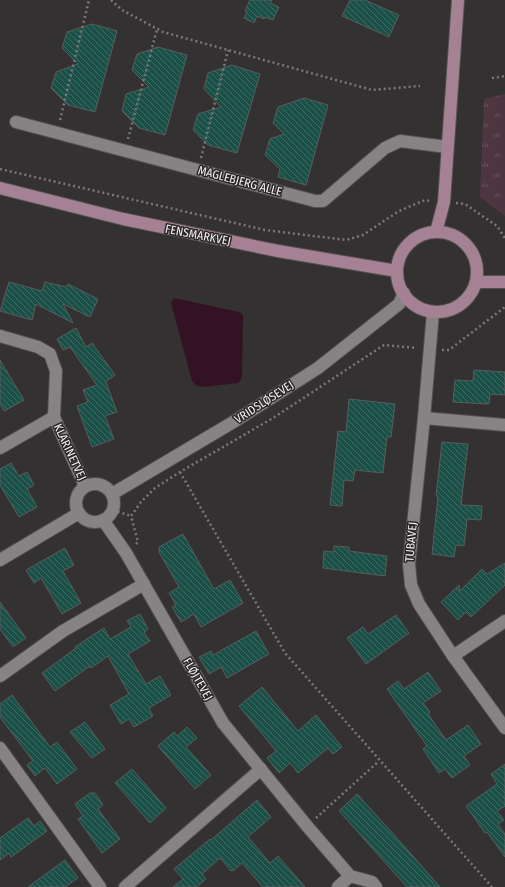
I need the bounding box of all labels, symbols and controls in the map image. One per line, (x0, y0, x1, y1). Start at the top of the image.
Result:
street label: MAGLEBJERG ALLE (196, 163, 284, 199)
street label: FENSMARKVEJ (164, 222, 232, 248)
street label: VRIDSLØSEVEJ (232, 378, 296, 426)
street label: KLARINETVEJ (51, 421, 89, 483)
street label: TUBAVEJ (402, 521, 420, 563)
street label: FLØJTEVEJ (180, 655, 216, 703)

